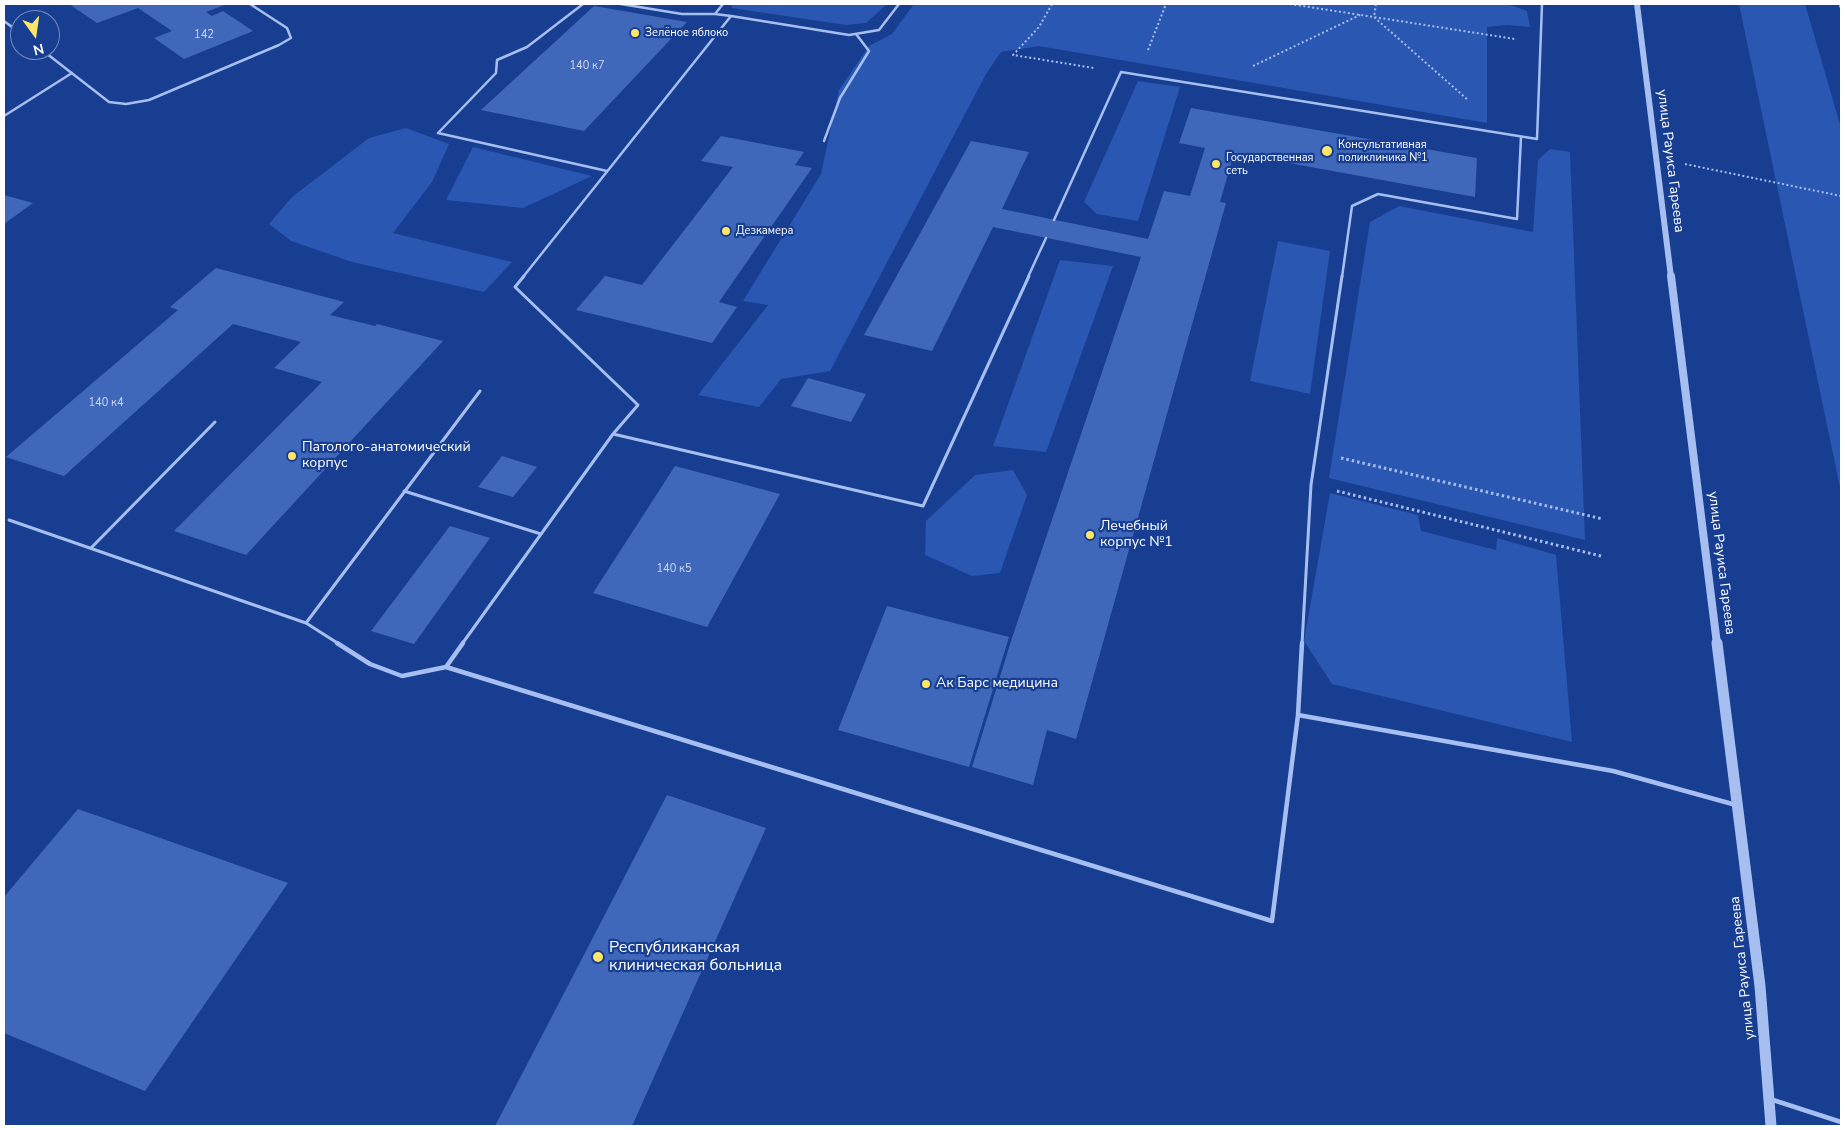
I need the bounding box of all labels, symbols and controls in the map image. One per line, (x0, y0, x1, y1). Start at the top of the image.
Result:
north arrow (10, 10, 60, 60)
place label: Зелёное яблоко (645, 26, 728, 40)
marker: Зелёное яблоко (629, 27, 641, 39)
house number: 142 (194, 28, 214, 42)
text: N (31, 39, 46, 60)
house number: 140 к7 (569, 59, 605, 73)
street label: улица Рауиса Гареева (1653, 88, 1687, 234)
place label: Консультативная поликлиника №1 (1338, 138, 1428, 164)
marker: Консультативная поликлиника №1 (1320, 144, 1334, 158)
place label: Государственная сеть (1226, 151, 1314, 177)
marker: Государственная сеть (1210, 158, 1222, 170)
place label: Дезкамера (736, 224, 793, 238)
marker: Дезкамера (720, 225, 732, 237)
house number: 140 к4 (88, 396, 124, 410)
place label: Патолого-анатомический корпус (302, 440, 471, 472)
marker: Патолого-анатомический корпус (286, 450, 298, 462)
street label: улица Рауиса Гареева (1704, 490, 1738, 636)
place label: Лечебный корпус №1 (1100, 519, 1173, 552)
marker: Лечебный корпус №1 (1084, 529, 1096, 541)
house number: 140 к5 (656, 562, 692, 576)
place label: Ак Барс медицина (936, 676, 1058, 692)
marker: Ак Барс медицина (920, 678, 932, 690)
street label: улица Рауиса Гареева (1727, 895, 1759, 1041)
place label: Республиканская клиническая больница (609, 938, 782, 976)
marker: Республиканская клиническая больница (591, 950, 605, 964)

